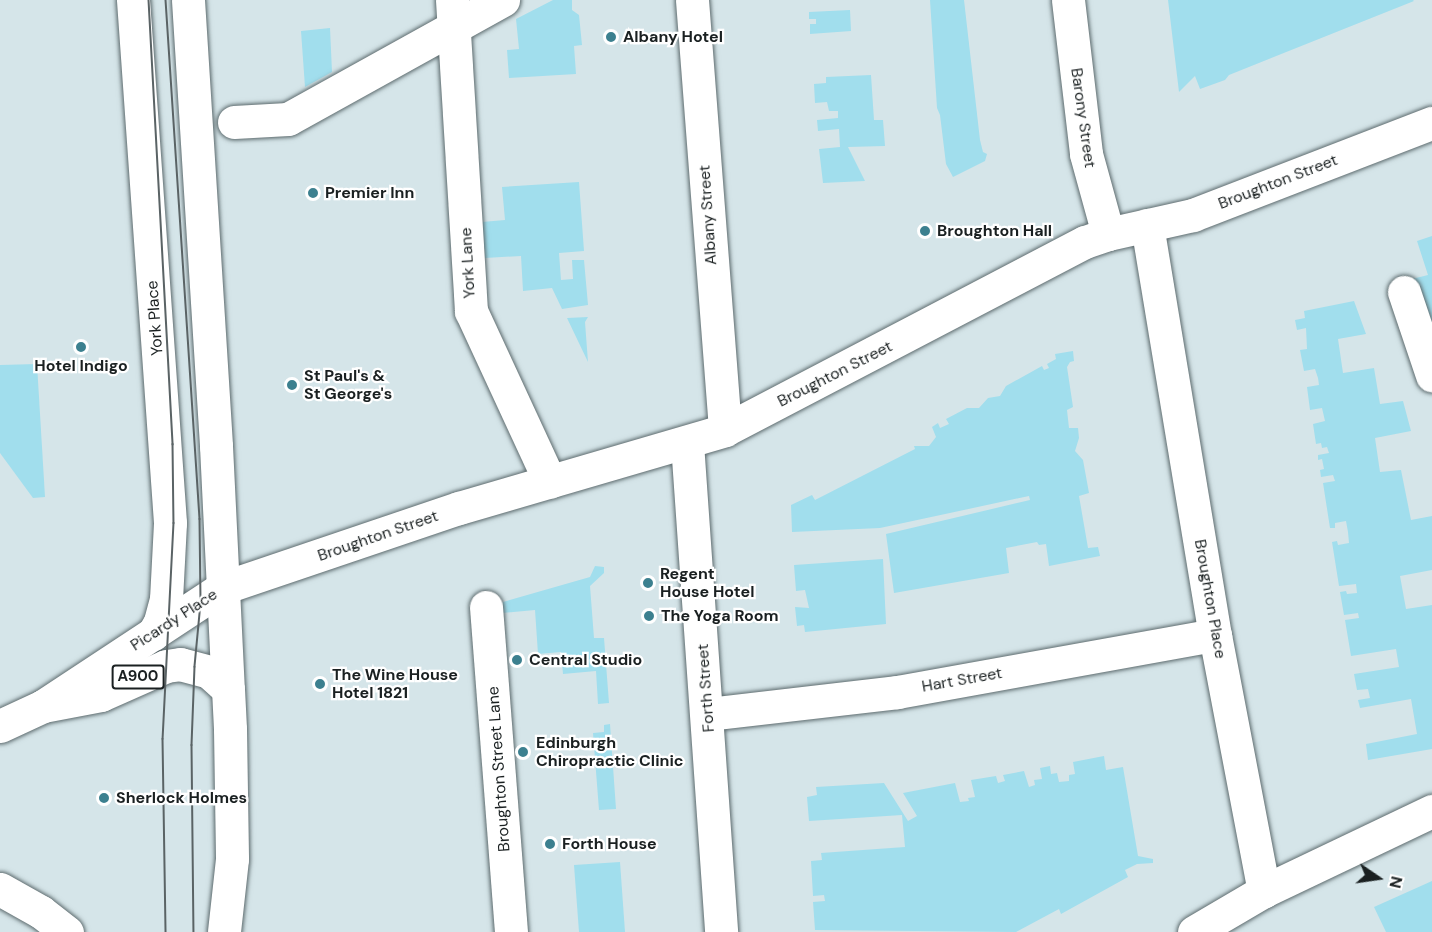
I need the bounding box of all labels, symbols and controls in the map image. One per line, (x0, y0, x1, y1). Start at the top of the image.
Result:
place label: Albany Hotel (623, 27, 723, 47)
marker: Albany Hotel (604, 30, 618, 44)
street label: Barony Street (1066, 67, 1100, 169)
street label: Broughton Street (1216, 150, 1340, 214)
street label: Albany Street (695, 164, 721, 266)
place label: Premier Inn (325, 183, 414, 203)
marker: Premier Inn (306, 186, 320, 200)
place label: Broughton Hall (937, 221, 1052, 241)
marker: Broughton Hall (918, 224, 932, 238)
street label: York Lane (457, 227, 479, 299)
street label: York Place (143, 280, 167, 356)
street label: Broughton Street (774, 337, 896, 411)
marker: Hotel Indigo (74, 340, 88, 354)
place label: Hotel Indigo (34, 356, 128, 376)
place label: St Paul's & St George's (304, 366, 392, 404)
marker: St Paul's & St George's (285, 378, 299, 392)
street label: Broughton Street (315, 506, 441, 566)
street label: Broughton Place (1190, 538, 1230, 660)
place label: Regent House Hotel (660, 564, 754, 602)
marker: Regent House Hotel (641, 576, 655, 590)
street label: Picardy Place (127, 585, 221, 655)
place label: The Yoga Room (661, 606, 779, 626)
marker: The Yoga Room (642, 609, 656, 623)
street label: Forth Street (693, 643, 719, 733)
place label: Central Studio (529, 650, 642, 670)
marker: Central Studio (510, 653, 524, 667)
street label: Hart Street (920, 663, 1004, 697)
road number: A900 (111, 665, 165, 689)
place label: The Wine House Hotel 1821 (332, 665, 458, 703)
marker: The Wine House Hotel 1821 (313, 677, 327, 691)
street label: Broughton Street Lane (484, 686, 514, 852)
place label: Edinburgh Chiropractic Clinic (536, 733, 683, 771)
marker: Edinburgh Chiropractic Clinic (514, 743, 532, 761)
place label: Sherlock Holmes (116, 788, 247, 808)
marker: Sherlock Holmes (97, 791, 111, 805)
place label: Forth House (562, 834, 657, 854)
marker: Forth House (543, 837, 557, 851)
north arrow (1348, 848, 1408, 908)
text: N (1384, 874, 1408, 890)

